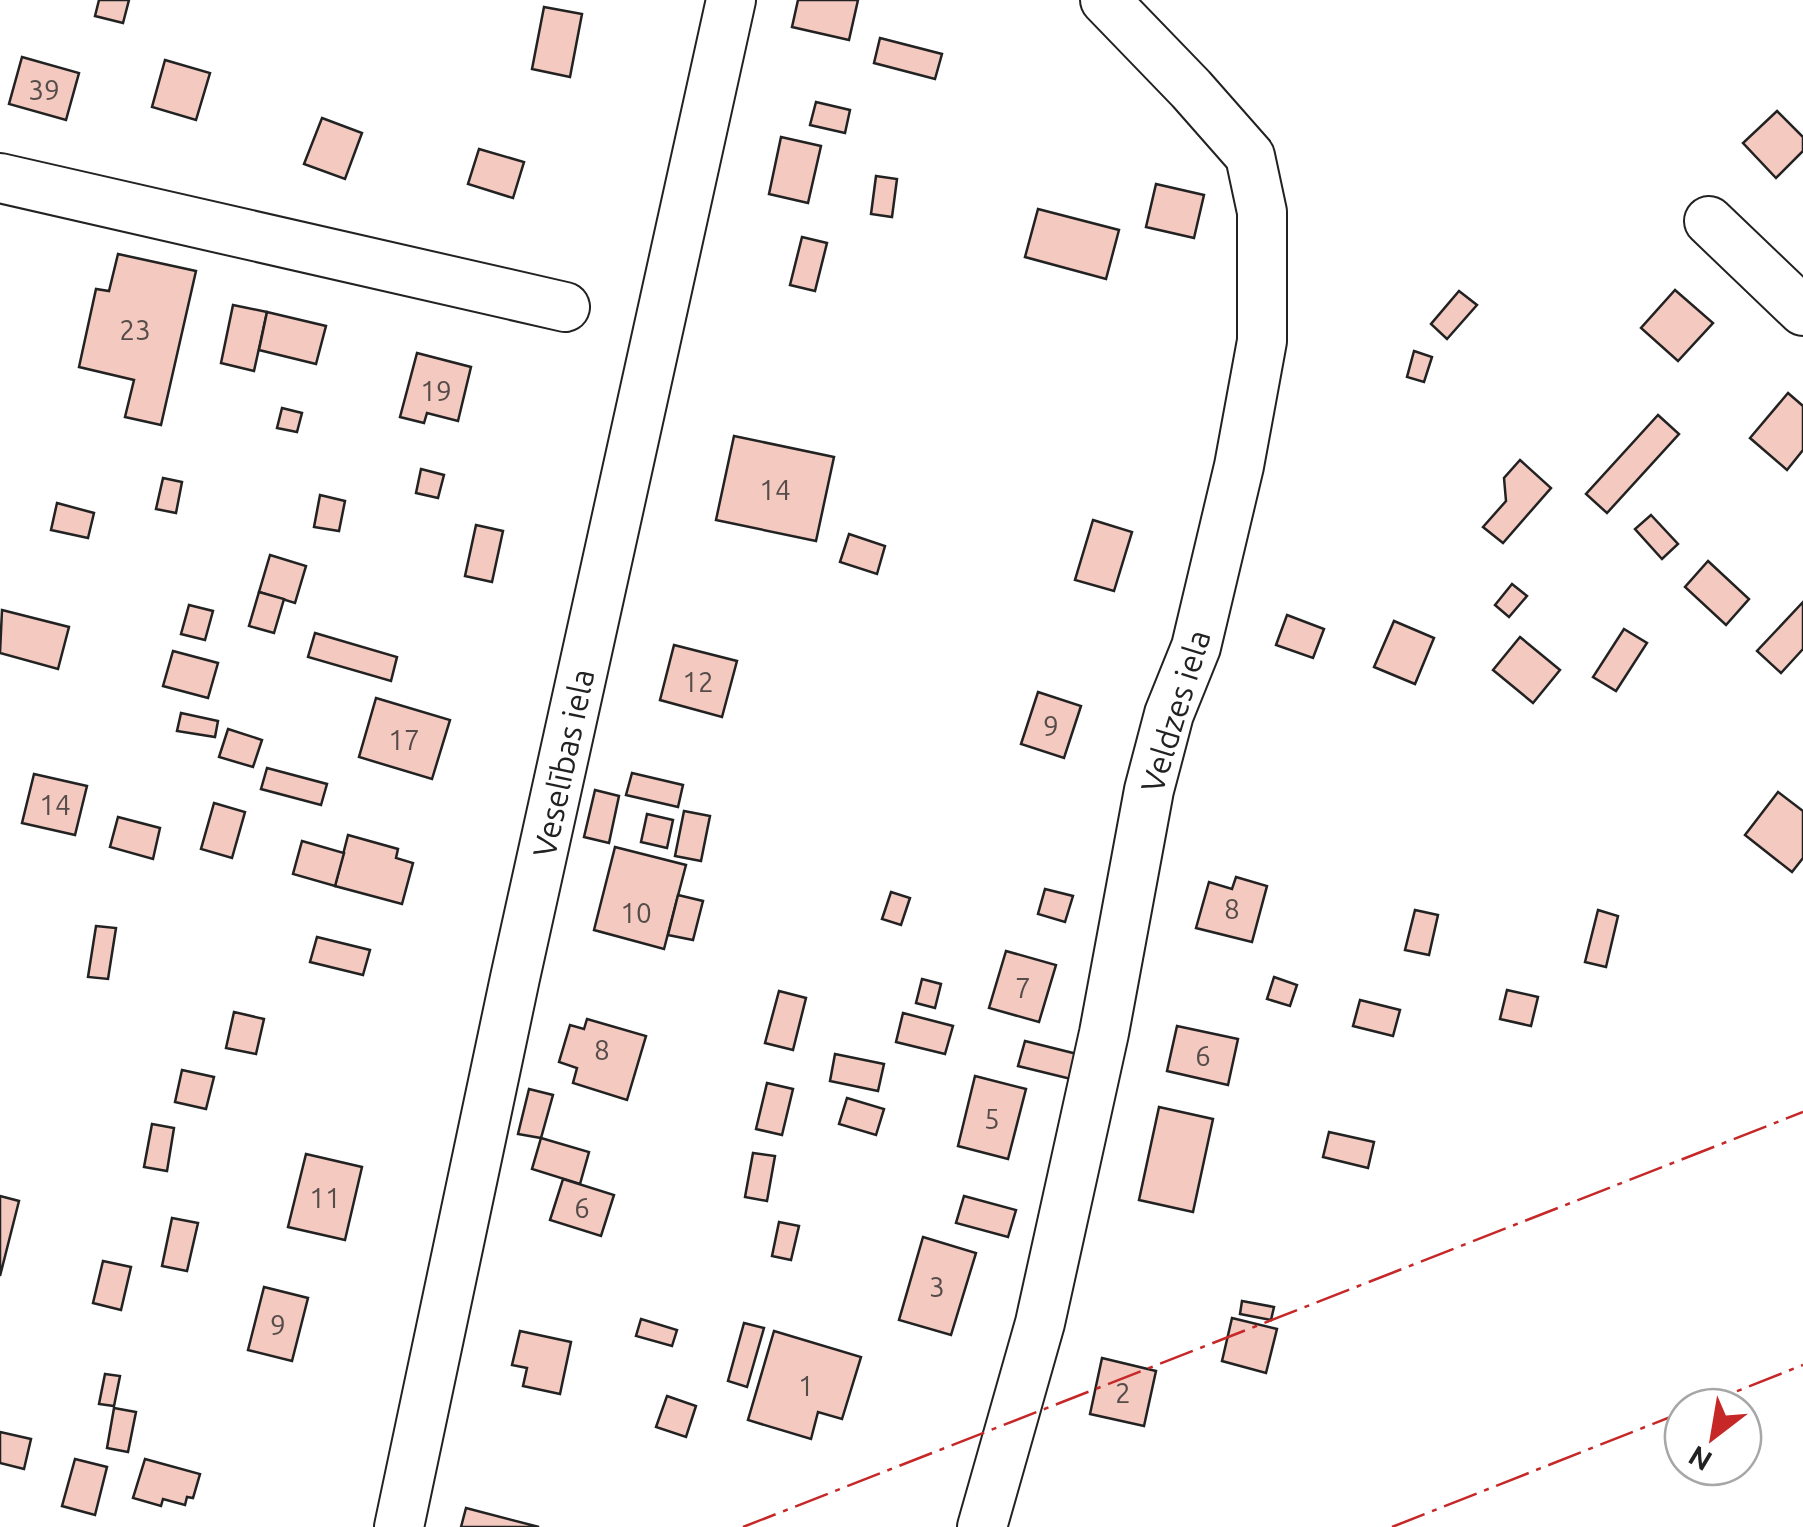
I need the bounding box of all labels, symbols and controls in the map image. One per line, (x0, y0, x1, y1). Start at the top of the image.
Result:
house number: 39 (28, 74, 60, 105)
house number: 23 (119, 314, 151, 345)
house number: 19 (420, 375, 452, 406)
house number: 14 (759, 474, 791, 505)
street label: Veldzes iela (1133, 626, 1217, 796)
street label: Veselības iela (526, 666, 600, 860)
house number: 12 (682, 666, 714, 697)
house number: 9 (1043, 710, 1059, 741)
house number: 17 (388, 724, 420, 755)
house number: 14 (39, 789, 71, 820)
house number: 8 (1224, 893, 1240, 924)
house number: 10 (620, 897, 652, 928)
house number: 7 (1015, 972, 1031, 1003)
house number: 8 (594, 1034, 610, 1065)
house number: 6 (1195, 1040, 1211, 1071)
house number: 5 (984, 1103, 1000, 1134)
house number: 11 (309, 1182, 341, 1213)
house number: 6 (574, 1192, 590, 1223)
house number: 3 (929, 1271, 945, 1302)
house number: 9 (270, 1309, 286, 1340)
house number: 1 (798, 1370, 814, 1401)
house number: 2 (1115, 1377, 1131, 1408)
north arrow (1663, 1387, 1763, 1487)
text: N (1683, 1440, 1717, 1478)

